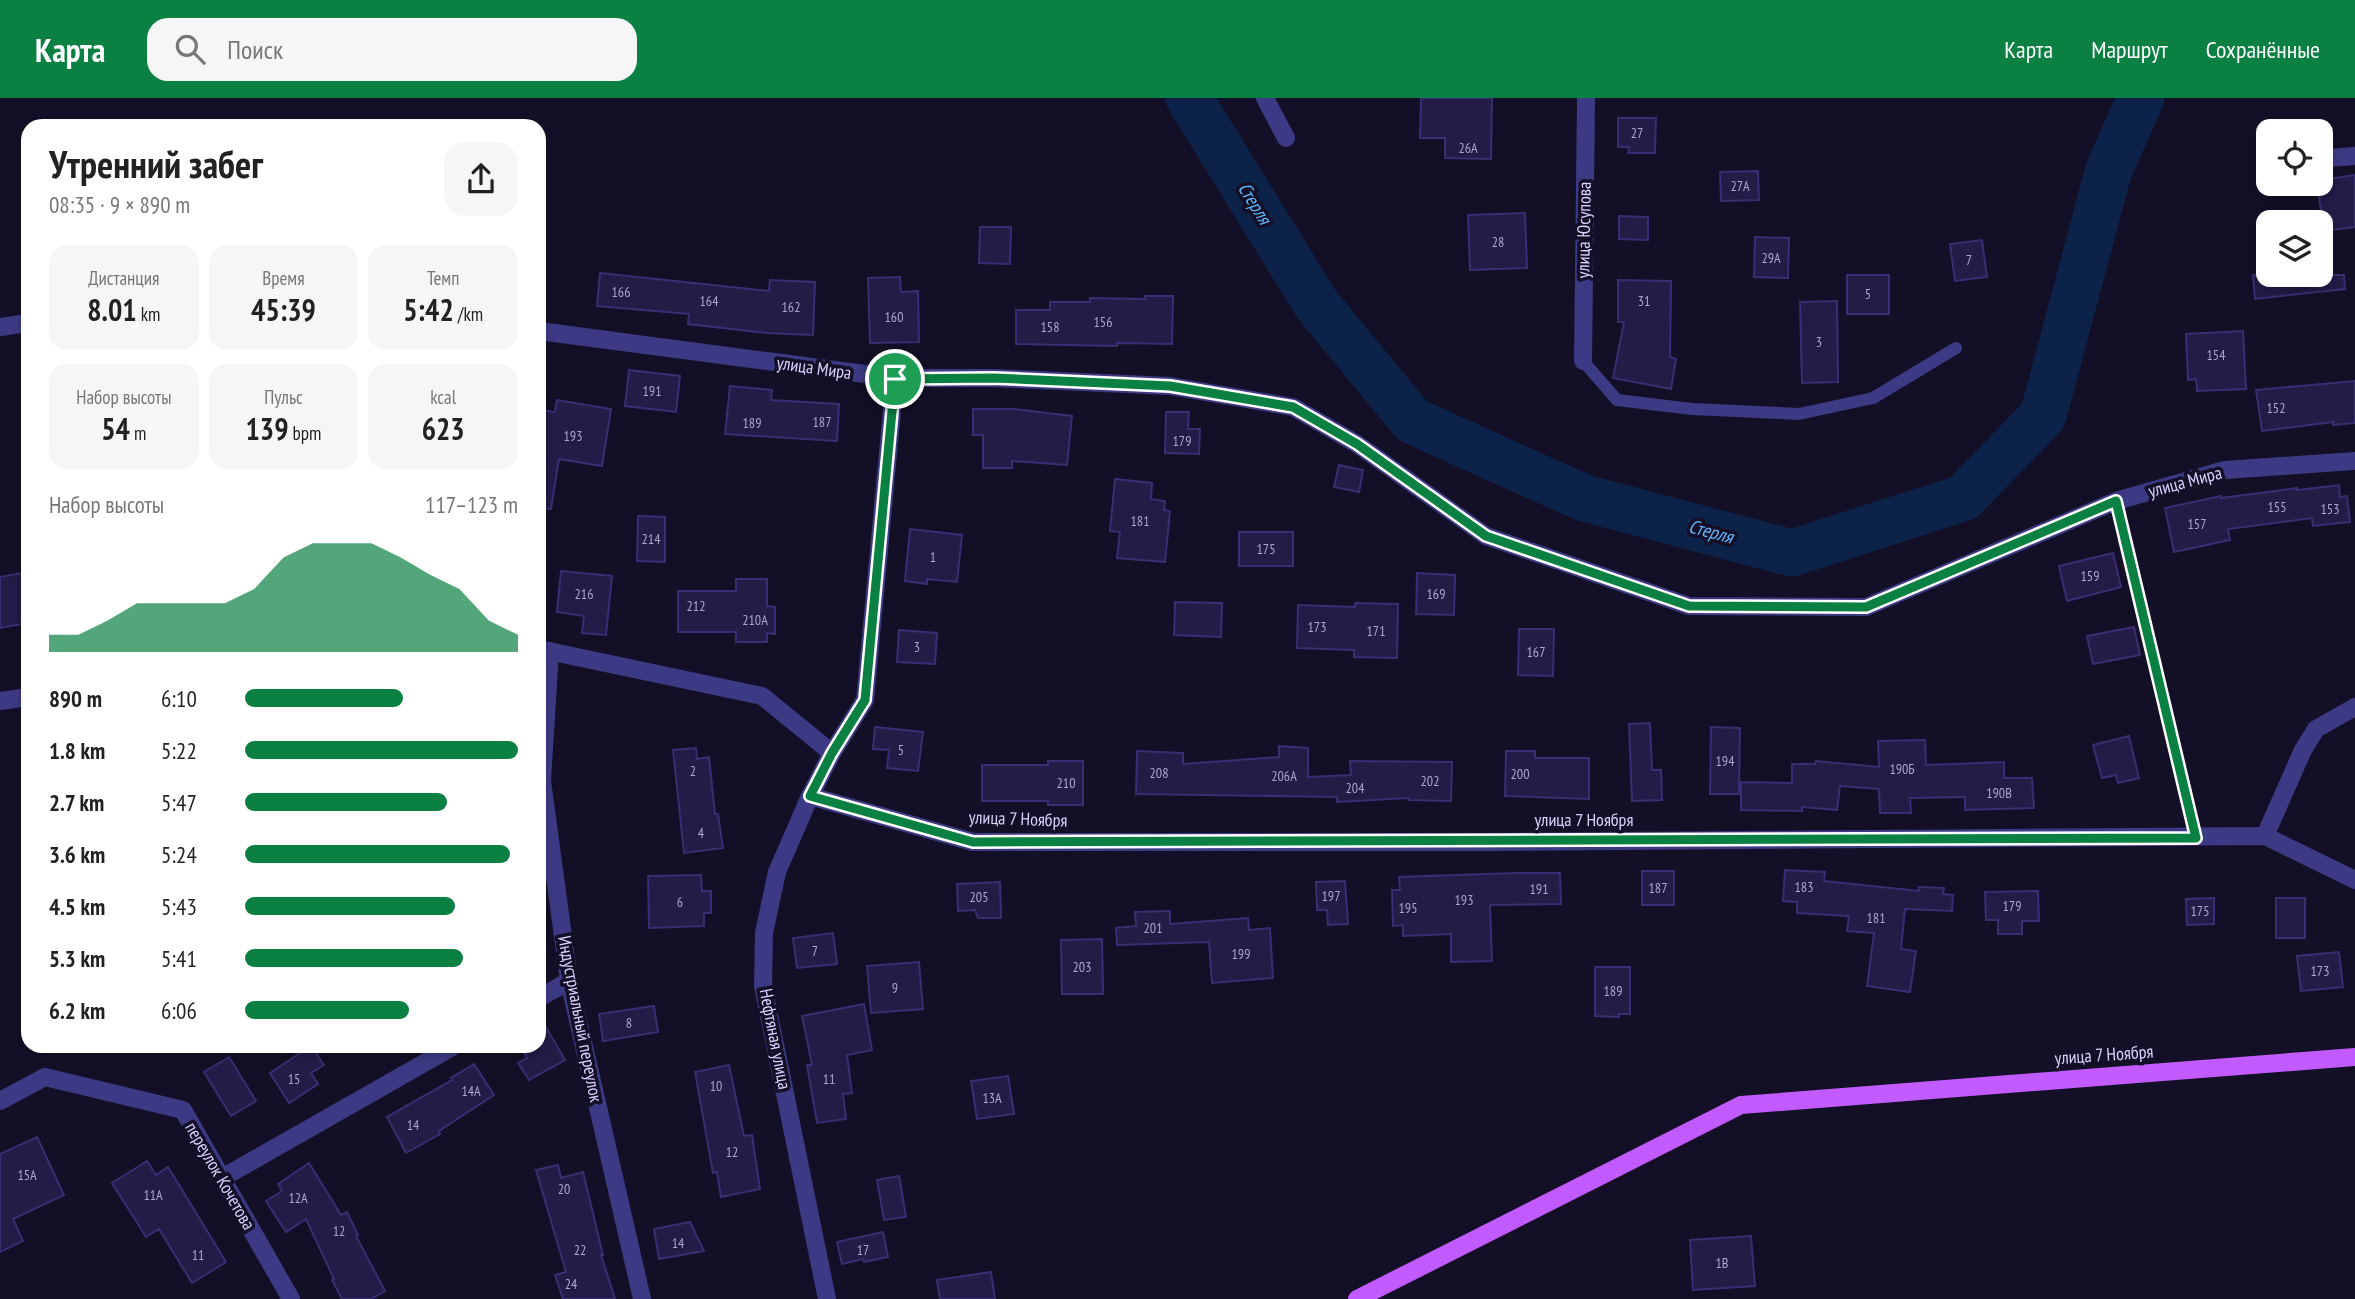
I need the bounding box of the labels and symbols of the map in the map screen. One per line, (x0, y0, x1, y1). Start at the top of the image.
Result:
house number: 27 (1631, 124, 1643, 142)
house number: 26А (1458, 139, 1478, 157)
house number: 27А (1730, 177, 1750, 195)
water label: Стерля (1233, 178, 1278, 230)
street label: улица Юсупова (1571, 181, 1596, 278)
house number: 28 (1492, 233, 1504, 251)
house number: 29А (1761, 249, 1781, 267)
house number: 7 (1966, 251, 1972, 269)
house number: 166 (612, 283, 630, 301)
house number: 5 (1865, 285, 1871, 303)
house number: 164 (700, 292, 719, 310)
house number: 31 (1638, 292, 1650, 310)
house number: 162 (782, 298, 800, 316)
house number: 160 (885, 308, 903, 326)
house number: 156 (1094, 313, 1112, 331)
house number: 158 (1041, 318, 1059, 336)
house number: 3 (1816, 333, 1822, 351)
house number: 154 (2207, 346, 2226, 364)
pin (865, 349, 925, 409)
street label: улица Мира (775, 351, 853, 384)
house number: 191 (643, 382, 661, 400)
house number: 152 (2267, 399, 2285, 417)
house number: 187 (813, 413, 831, 431)
house number: 189 (743, 414, 761, 432)
house number: 193 (564, 427, 582, 445)
house number: 179 (1173, 432, 1191, 450)
street label: улица Мира (2146, 461, 2224, 502)
house number: 155 (2268, 498, 2286, 516)
house number: 153 (2321, 500, 2339, 518)
house number: 181 (1131, 512, 1149, 530)
water label: Стерля (1686, 514, 1737, 549)
house number: 157 (2188, 515, 2206, 533)
house number: 214 (642, 530, 661, 548)
house number: 175 (1257, 540, 1275, 558)
house number: 1 (930, 548, 936, 566)
house number: 159 (2081, 567, 2099, 585)
house number: 216 (575, 585, 593, 603)
house number: 169 (1427, 585, 1445, 603)
house number: 212 (687, 597, 705, 615)
house number: 210А (742, 611, 768, 629)
house number: 173 (1308, 618, 1326, 636)
house number: 171 (1367, 622, 1385, 640)
house number: 3 (914, 638, 920, 656)
house number: 167 (1527, 643, 1545, 661)
house number: 5 (898, 741, 904, 759)
house number: 194 (1716, 752, 1735, 770)
house number: 190Б (1889, 760, 1915, 778)
house number: 2 (690, 762, 696, 780)
house number: 208 (1150, 764, 1168, 782)
house number: 200 (1511, 765, 1529, 783)
house number: 206А (1271, 767, 1297, 785)
house number: 202 (1421, 772, 1439, 790)
house number: 210 (1057, 774, 1075, 792)
house number: 204 (1346, 779, 1365, 797)
house number: 190В (1986, 784, 2012, 802)
street label: улица 7 Ноября (968, 805, 1068, 832)
street label: улица 7 Ноября (1535, 808, 1633, 831)
house number: 4 (698, 824, 705, 842)
house number: 183 (1795, 878, 1813, 896)
house number: 187 (1649, 879, 1667, 897)
house number: 191 (1530, 880, 1548, 898)
house number: 197 (1322, 887, 1340, 905)
house number: 205 (970, 888, 988, 906)
house number: 193 (1455, 891, 1473, 909)
house number: 6 (677, 893, 683, 911)
house number: 179 (2003, 897, 2021, 915)
house number: 195 (1399, 899, 1417, 917)
house number: 175 (2191, 902, 2209, 920)
house number: 181 (1867, 909, 1885, 927)
house number: 201 (1144, 919, 1162, 937)
street label: Индустриальный переулок (553, 934, 608, 1104)
house number: 7 (812, 942, 818, 960)
house number: 199 (1232, 945, 1250, 963)
house number: 203 (1073, 958, 1091, 976)
house number: 173 (2311, 962, 2329, 980)
house number: 9 (892, 979, 898, 997)
house number: 189 (1604, 982, 1622, 1000)
street label: Нефтяная улица (754, 987, 797, 1091)
house number: 8 (626, 1014, 632, 1032)
street label: улица 7 Ноября (2054, 1040, 2154, 1069)
house number: 15 (288, 1070, 300, 1088)
house number: 11 (823, 1070, 835, 1088)
house number: 10 (710, 1077, 722, 1095)
house number: 14А (461, 1082, 481, 1100)
house number: 13А (982, 1089, 1002, 1107)
house number: 14 (407, 1116, 420, 1134)
street label: переулок Кочетова (180, 1118, 261, 1234)
house number: 12 (726, 1143, 738, 1161)
house number: 15А (17, 1166, 37, 1184)
house number: 20 (558, 1180, 570, 1198)
house number: 11А (143, 1186, 163, 1204)
house number: 12А (288, 1189, 308, 1207)
house number: 12 (333, 1222, 345, 1240)
house number: 14 (672, 1234, 685, 1252)
house number: 22 (574, 1241, 586, 1259)
house number: 17 (857, 1241, 869, 1259)
house number: 11 (192, 1246, 204, 1264)
house number: 1В (1716, 1254, 1728, 1272)
house number: 24 (565, 1275, 578, 1293)

